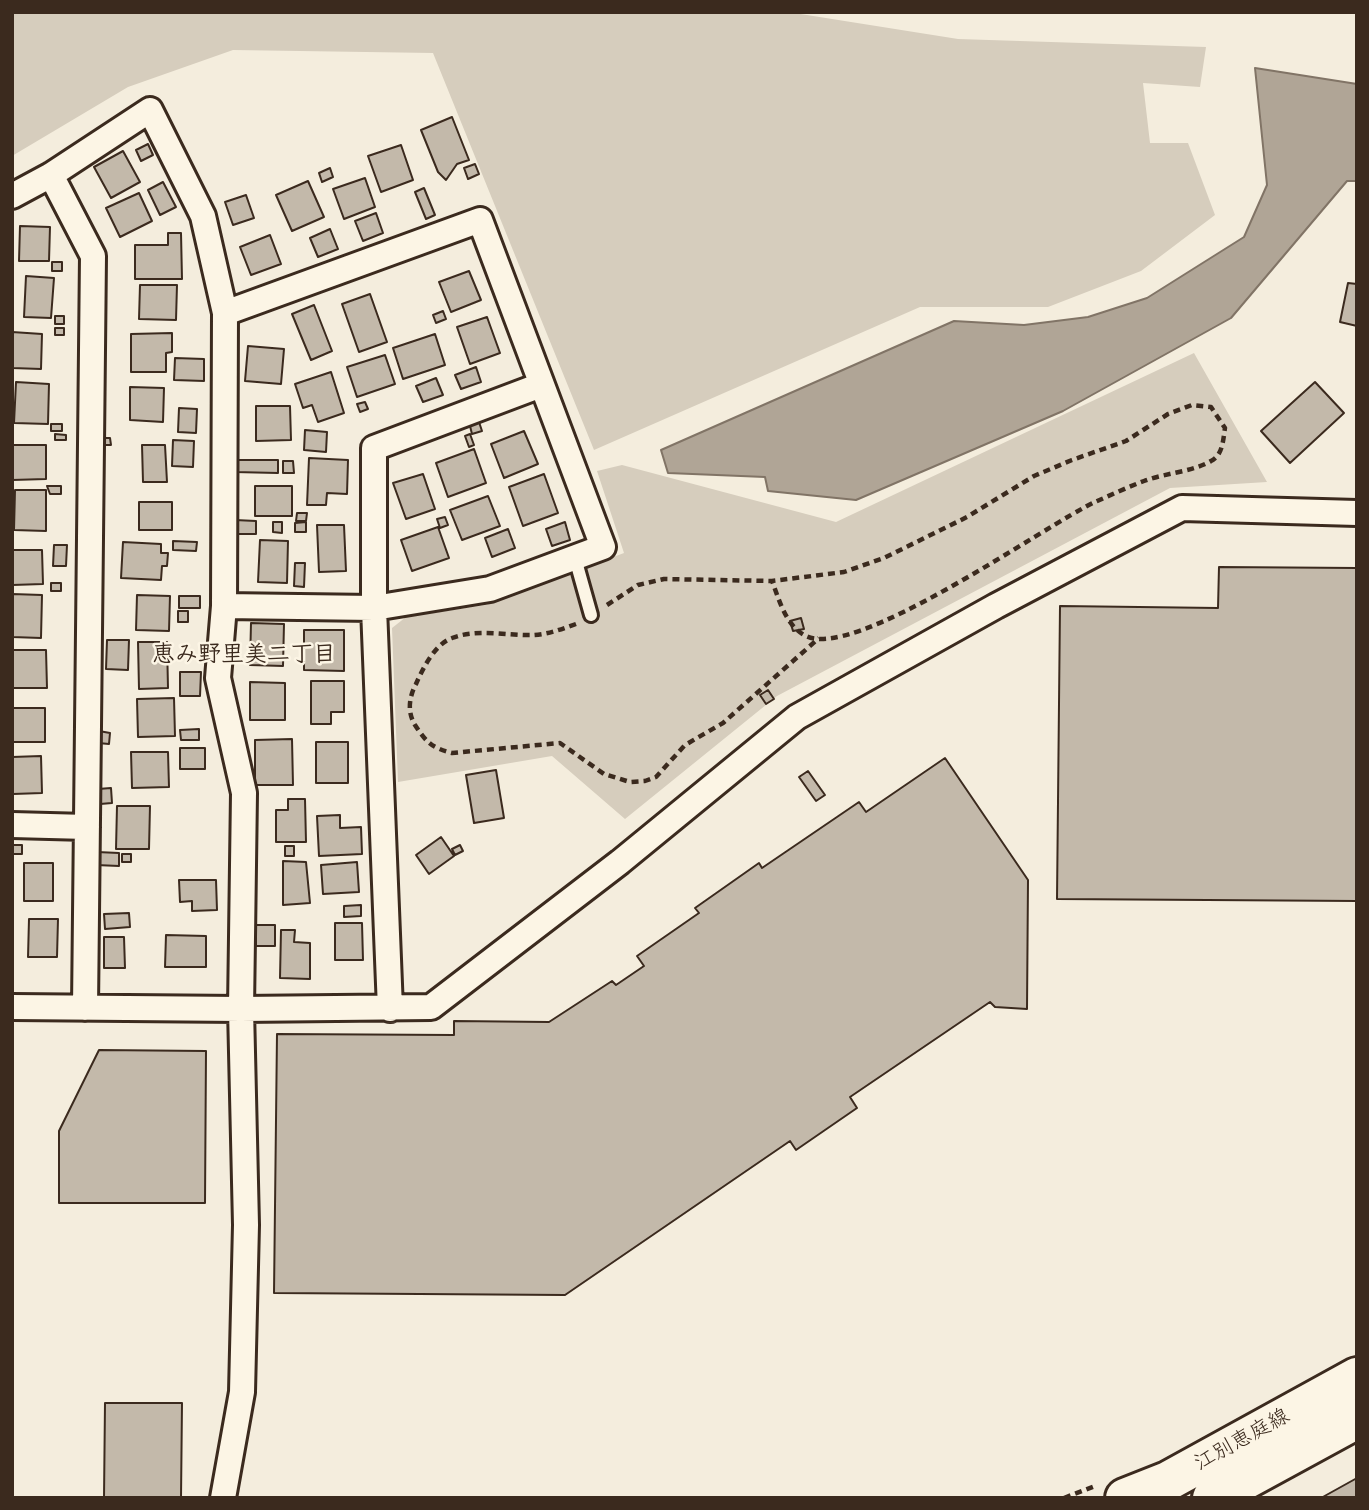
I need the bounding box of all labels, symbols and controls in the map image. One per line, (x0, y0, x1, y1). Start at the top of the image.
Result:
district label: 恵み野里美二丁目 (152, 641, 336, 669)
street label: 江別恵庭線 (1190, 1404, 1294, 1476)

